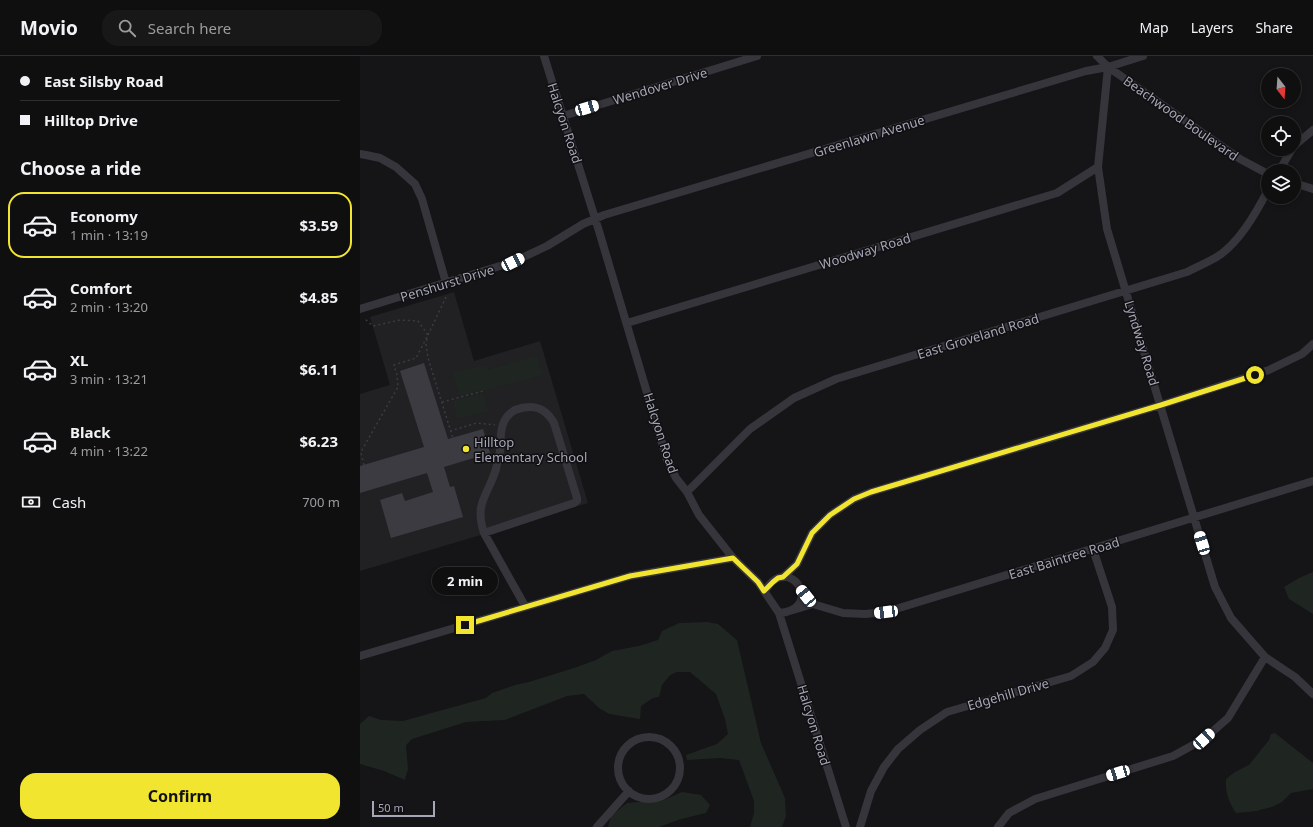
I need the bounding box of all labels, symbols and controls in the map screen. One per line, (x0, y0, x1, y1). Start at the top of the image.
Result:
search box (102, 10, 382, 46)
text: Movio (20, 15, 78, 41)
icon: search (116, 17, 138, 39)
text: Search here (148, 18, 231, 38)
text: Map (1140, 18, 1169, 37)
text: Layers (1191, 18, 1233, 37)
text: Share (1255, 18, 1293, 37)
street label: Wendover Drive (611, 63, 709, 109)
north arrow (1261, 68, 1301, 108)
map controls (1261, 68, 1301, 204)
text: East Silsby Road (44, 71, 163, 91)
street label: Beachwood Boulevard (1120, 71, 1242, 165)
street label: Halcyon Road (544, 80, 586, 166)
car (574, 99, 600, 117)
text: Hilltop Drive (44, 110, 138, 130)
street label: Greenlawn Avenue (811, 111, 927, 161)
button: locate (1261, 116, 1301, 156)
text: Choose a ride (20, 156, 141, 180)
button: layers (1261, 164, 1301, 204)
text: Economy (70, 206, 138, 226)
icon: car (22, 207, 58, 243)
text: $3.59 (299, 215, 338, 235)
text: 1 min · 13:19 (70, 226, 148, 244)
street label: Woodway Road (817, 229, 913, 273)
car (500, 251, 526, 273)
street label: Penshurst Drive (398, 260, 496, 306)
text: Comfort (70, 278, 132, 298)
icon: car (22, 279, 58, 315)
text: $4.85 (299, 287, 338, 307)
text: 2 min · 13:20 (70, 298, 148, 316)
street label: Lyndway Road (1120, 298, 1164, 388)
street label: East Groveland Road (915, 309, 1041, 363)
text: XL (70, 350, 88, 370)
icon: car (22, 351, 58, 387)
text: $6.11 (299, 359, 338, 379)
route start (1246, 366, 1264, 384)
text: 3 min · 13:21 (70, 370, 148, 388)
street label: Halcyon Road (640, 390, 682, 476)
text: Black (70, 422, 110, 442)
icon: car (22, 423, 58, 459)
text: $6.23 (299, 431, 338, 451)
place label: Hilltop Elementary School (474, 433, 587, 466)
text: 4 min · 13:22 (70, 442, 148, 460)
marker: Hilltop Elementary School (461, 444, 471, 454)
icon: cash (20, 491, 42, 513)
text: Cash (52, 492, 86, 512)
text: 700 m (302, 493, 340, 511)
car (1193, 530, 1211, 556)
street label: East Baintree Road (1006, 533, 1122, 583)
callout: 2 min (432, 567, 498, 595)
text: 2 min (447, 572, 483, 590)
car (794, 583, 818, 609)
car (873, 605, 899, 619)
route end (456, 616, 474, 634)
street label: Edgehill Drive (965, 674, 1051, 714)
street label: Halcyon Road (793, 682, 835, 768)
car (1191, 727, 1217, 751)
car (1105, 764, 1131, 782)
button: Confirm (20, 773, 340, 819)
scale bar (372, 799, 435, 818)
text: 50 m (378, 800, 404, 815)

